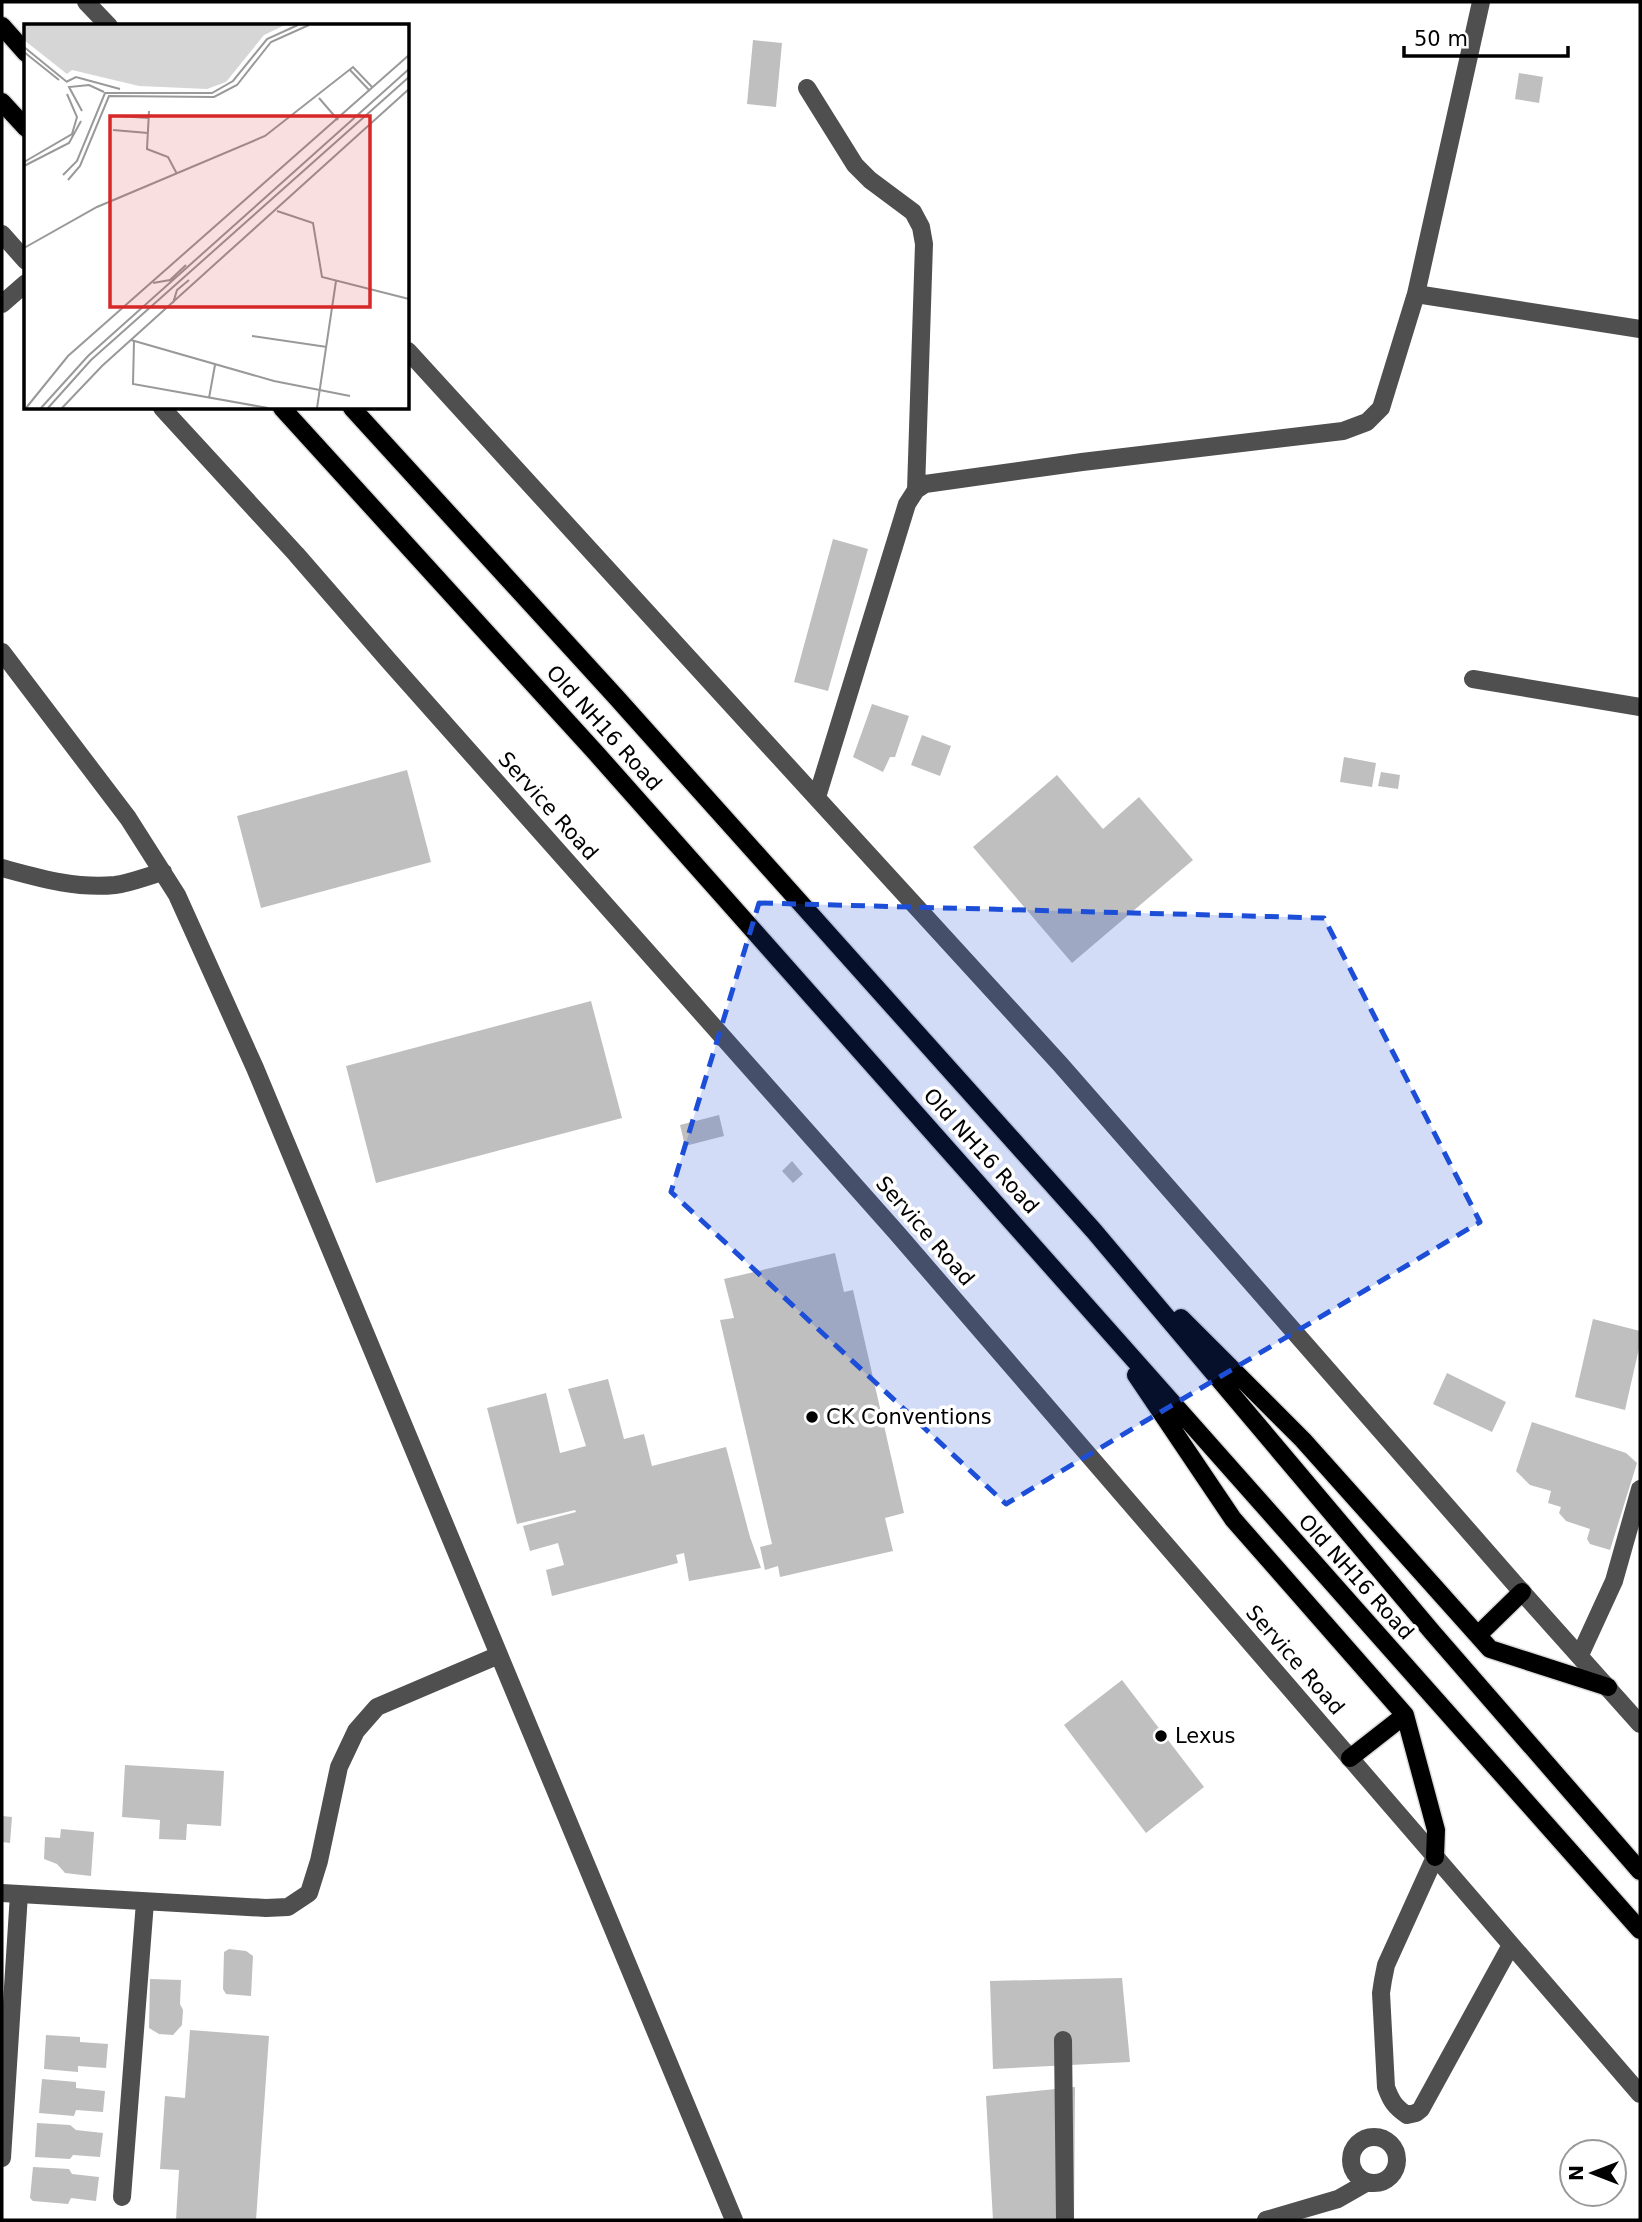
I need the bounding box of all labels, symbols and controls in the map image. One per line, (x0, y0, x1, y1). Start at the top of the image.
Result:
scale bar (1404, 14, 1568, 58)
inset map (24, 24, 410, 410)
text: 50 m (1414, 27, 1468, 51)
street label: Old NH16 Road (542, 661, 666, 795)
street label: Service Road (493, 747, 603, 865)
street label: Old NH16 Road (919, 1084, 1043, 1218)
street label: Service Road (871, 1171, 979, 1291)
place label: CK Conventions (826, 1405, 992, 1429)
marker: CK Conventions (804, 1409, 820, 1425)
street label: Old NH16 Road (1294, 1510, 1418, 1644)
street label: Service Road (1241, 1600, 1349, 1720)
place label: Lexus (1175, 1724, 1236, 1748)
marker: Lexus (1153, 1728, 1169, 1744)
north arrow (1558, 2138, 1628, 2208)
text: N (1565, 2165, 1587, 2181)

